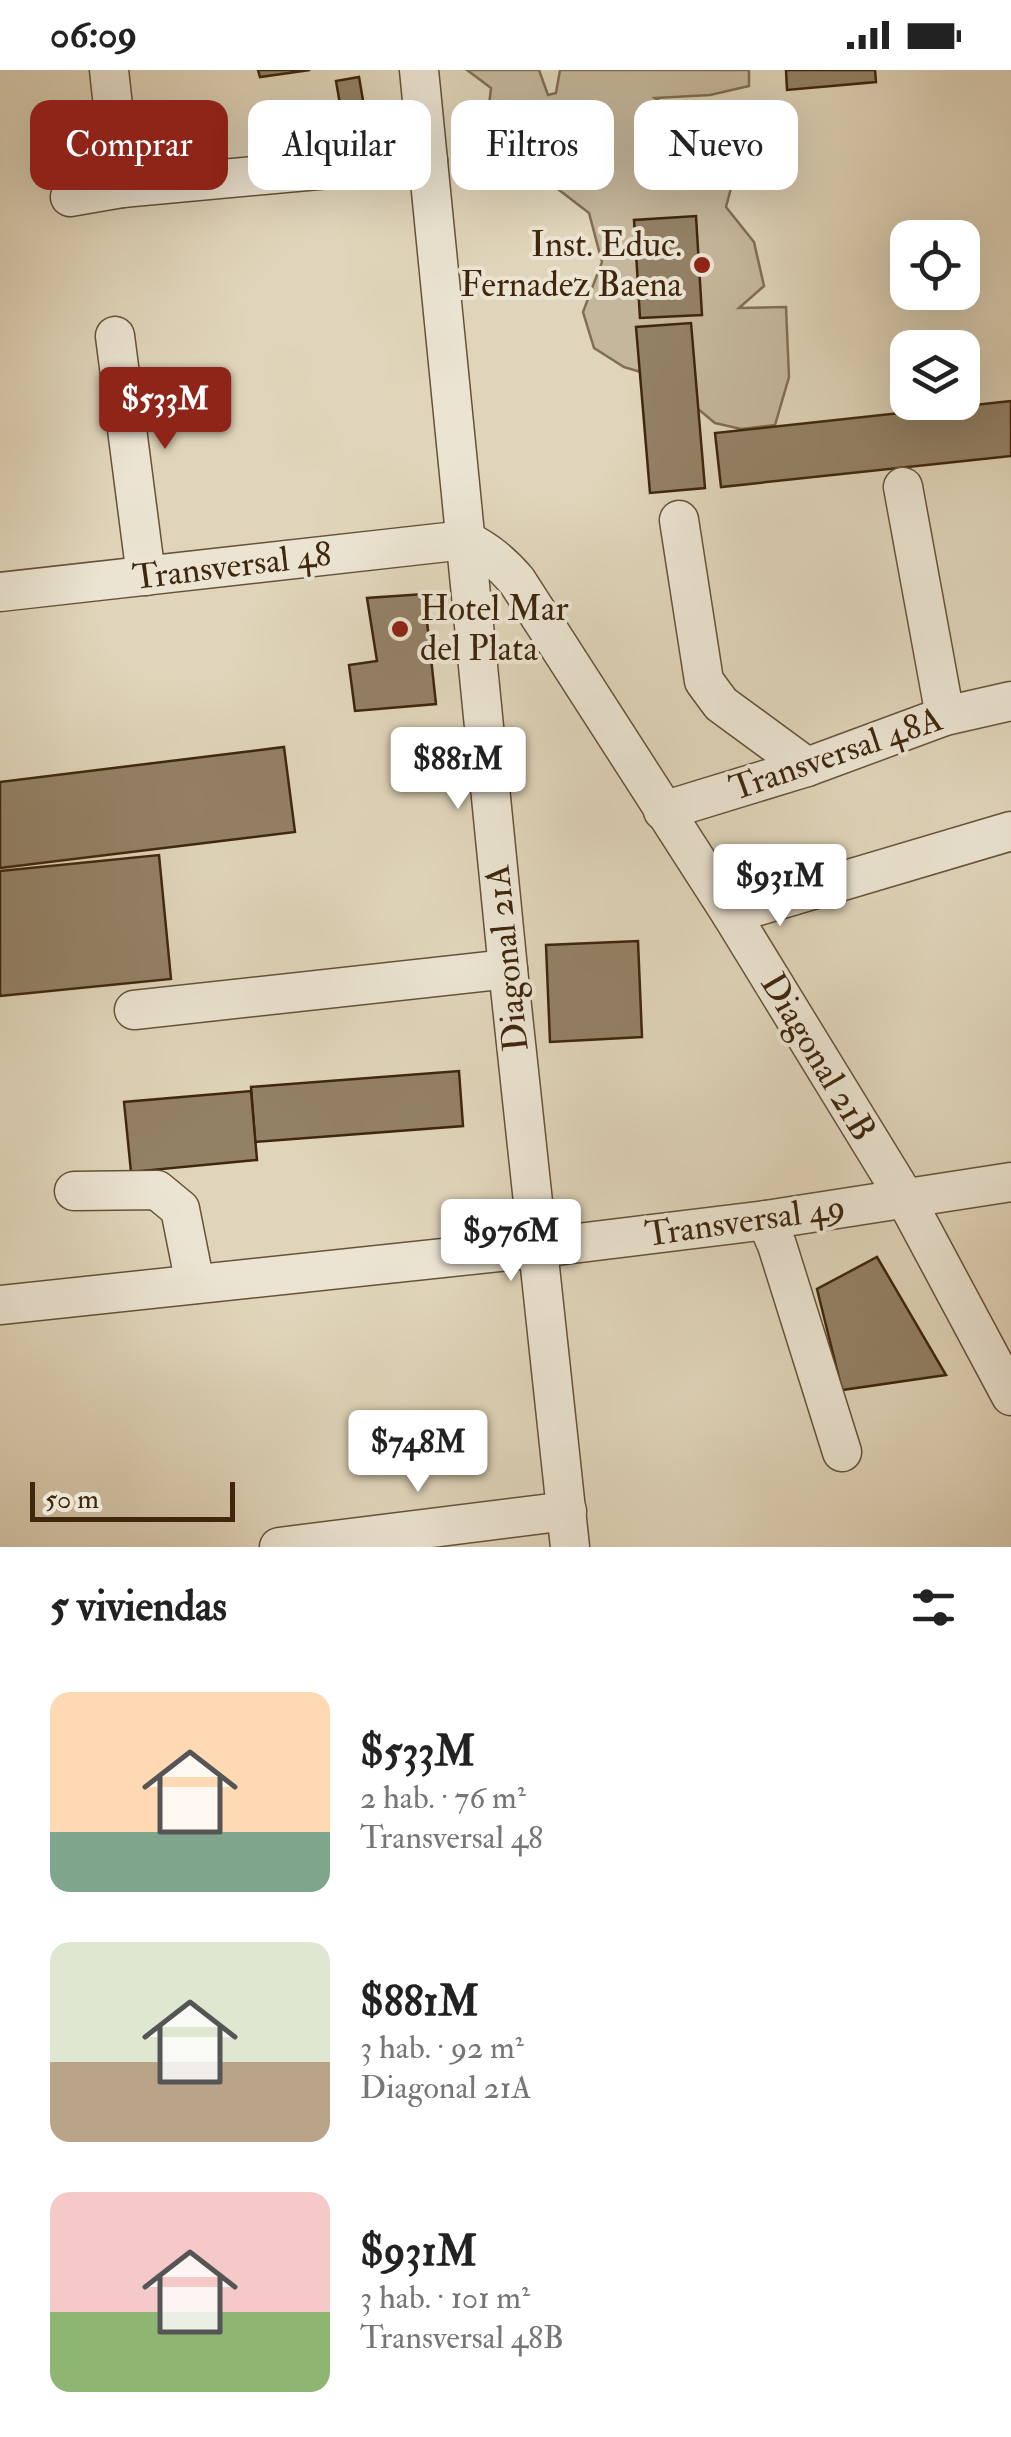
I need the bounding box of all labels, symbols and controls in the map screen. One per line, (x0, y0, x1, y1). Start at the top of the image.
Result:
text: 06:09 (50, 11, 137, 59)
chip: Comprar (30, 100, 228, 190)
chip: Alquilar (248, 100, 431, 190)
chip: Filtros (451, 100, 614, 190)
chip: Nuevo (634, 100, 798, 190)
map controls (890, 220, 980, 420)
button: locate (890, 220, 980, 310)
place label: Inst. Educ. Fernadez Baena (460, 223, 683, 307)
marker: Inst. Educ. Fernadez Baena (691, 254, 713, 276)
button: layers (890, 330, 980, 420)
pin: $533M (95, 367, 235, 452)
text: $533M (121, 379, 209, 419)
street label: Transversal 48 (130, 532, 334, 600)
place label: Hotel Mar del Plata (420, 587, 568, 671)
marker: Hotel Mar del Plata (389, 618, 411, 640)
street label: Transversal 48A (724, 697, 948, 811)
pin: $881M (388, 727, 528, 812)
text: $881M (413, 739, 503, 779)
pin: $931M (710, 844, 850, 929)
text: $931M (735, 856, 825, 896)
street label: Diagonal 21A (475, 862, 539, 1054)
street label: Diagonal 21B (751, 965, 885, 1149)
street label: Transversal 49 (642, 1185, 848, 1257)
pin: $976M (441, 1199, 581, 1284)
text: $976M (463, 1211, 559, 1251)
pin: $748M (348, 1410, 488, 1495)
text: $748M (370, 1422, 466, 1462)
scale bar (30, 1477, 235, 1522)
text: 50 m (45, 1482, 99, 1517)
icon: filters (906, 1580, 961, 1635)
text: 5 viviendas (50, 1581, 227, 1633)
text: $533M (360, 1726, 475, 1778)
icon: home (130, 1732, 250, 1852)
text: 2 hab. · 76 m² (360, 1778, 526, 1818)
text: Transversal 48 (360, 1818, 543, 1858)
text: $881M (360, 1976, 479, 2028)
icon: home (130, 1982, 250, 2102)
text: 3 hab. · 92 m² (360, 2028, 524, 2068)
text: Diagonal 21A (360, 2068, 531, 2108)
text: $931M (360, 2226, 477, 2278)
icon: home (130, 2232, 250, 2352)
text: 3 hab. · 101 m² (360, 2278, 530, 2318)
text: Transversal 48B (360, 2318, 564, 2358)

